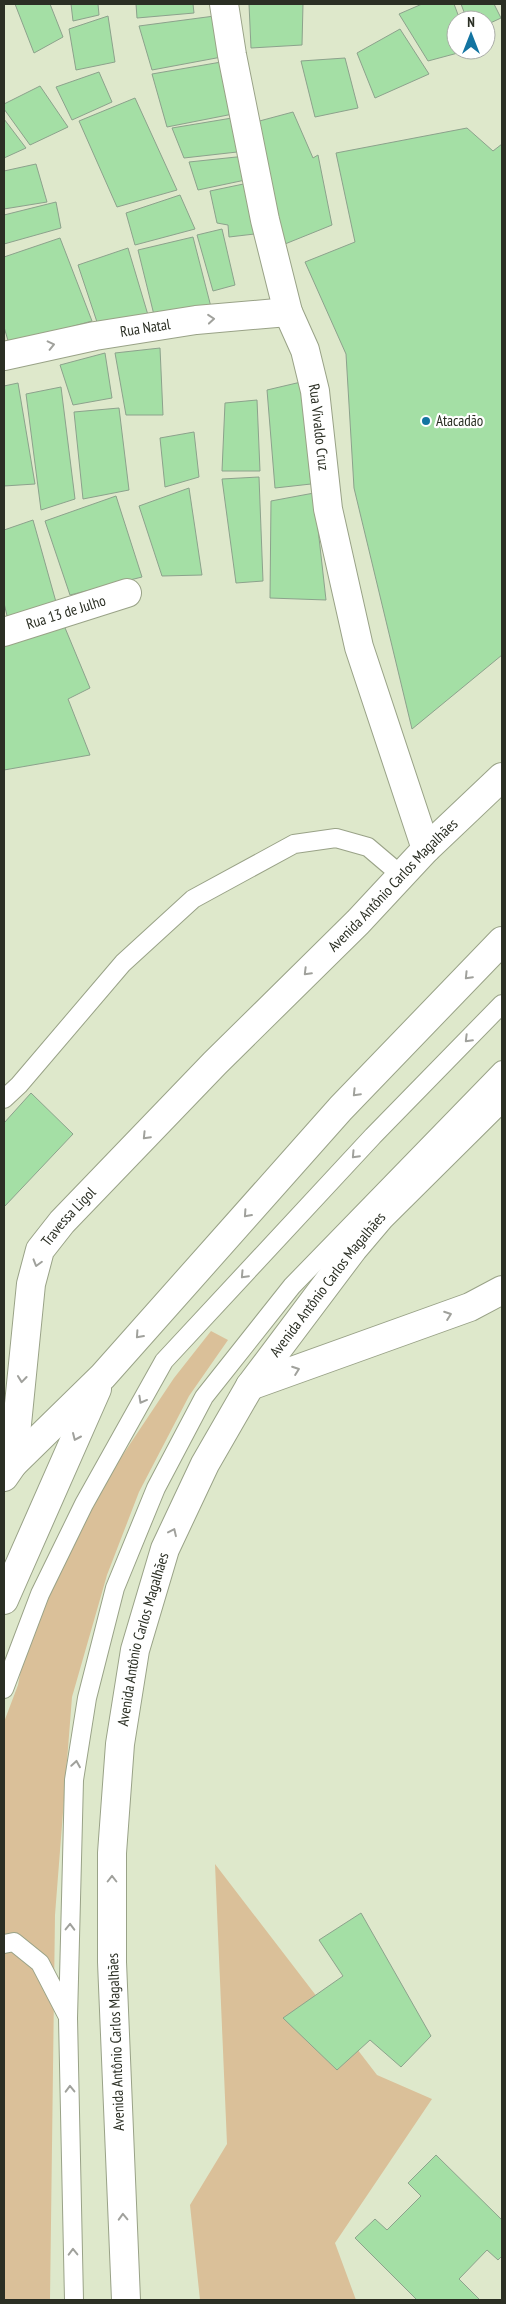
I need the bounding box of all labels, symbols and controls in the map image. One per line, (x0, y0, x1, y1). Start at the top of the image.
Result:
north arrow (446, 10, 496, 60)
text: N (467, 13, 475, 31)
one-way arrow (208, 313, 216, 324)
street label: Rua Natal (119, 314, 172, 341)
one-way arrow (47, 341, 56, 351)
street label: Rua Vivaldo Cruz (305, 382, 334, 471)
place label: Atacadão (436, 411, 483, 430)
marker: Atacadão (420, 415, 432, 427)
street label: Rua 13 de Julho (24, 590, 108, 633)
street label: Avenida Antônio Carlos Magalhães (324, 814, 461, 955)
one-way arrow (304, 966, 313, 975)
one-way arrow (465, 970, 474, 979)
one-way arrow (465, 1033, 474, 1042)
one-way arrow (353, 1088, 362, 1097)
one-way arrow (143, 1131, 152, 1140)
one-way arrow (352, 1150, 361, 1159)
street label: Travessa Ligol (37, 1182, 100, 1250)
street label: Avenida Antônio Carlos Magalhães (265, 1208, 389, 1360)
one-way arrow (244, 1209, 253, 1218)
one-way arrow (32, 1258, 42, 1266)
one-way arrow (241, 1269, 250, 1278)
one-way arrow (444, 1311, 452, 1321)
one-way arrow (136, 1330, 145, 1339)
one-way arrow (291, 1366, 299, 1376)
one-way arrow (17, 1375, 28, 1383)
one-way arrow (139, 1395, 149, 1404)
one-way arrow (71, 1432, 82, 1441)
one-way arrow (167, 1528, 177, 1537)
street label: Avenida Antônio Carlos Magalhães (113, 1550, 172, 1727)
one-way arrow (71, 1760, 81, 1769)
one-way arrow (107, 1875, 117, 1883)
one-way arrow (65, 1922, 76, 1930)
street label: Avenida Antônio Carlos Magalhães (103, 1953, 128, 2131)
one-way arrow (64, 2085, 75, 2093)
one-way arrow (118, 2212, 128, 2220)
one-way arrow (68, 2247, 78, 2255)

